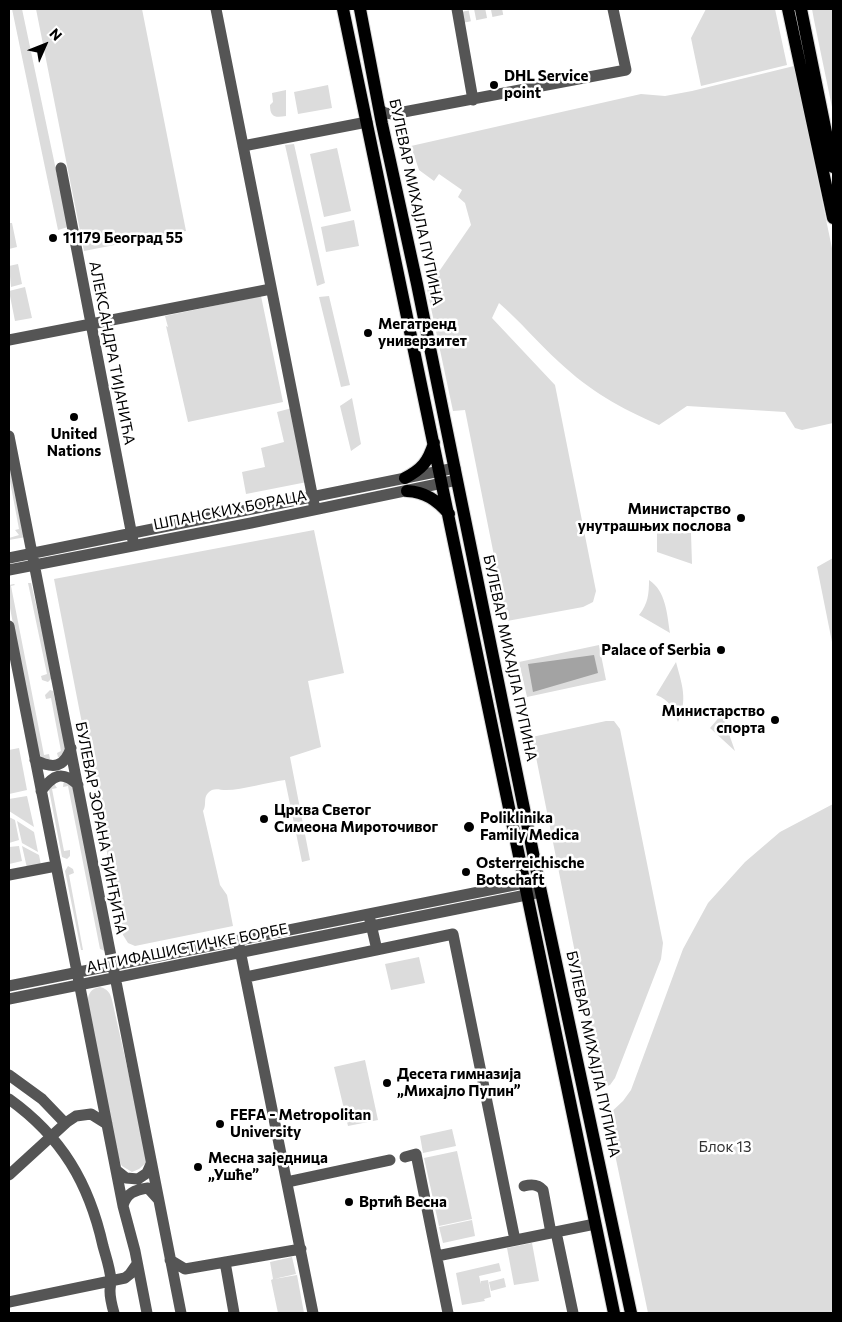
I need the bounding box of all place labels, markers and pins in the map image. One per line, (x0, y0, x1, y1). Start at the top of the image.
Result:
place label: DHL Service point (504, 67, 588, 102)
marker: DHL Service point (488, 79, 500, 91)
place label: 11179 Београд 55 (63, 229, 183, 247)
marker: 11179 Београд 55 (47, 232, 59, 244)
place label: Мегатренд универзитет (378, 315, 467, 350)
marker: Мегатренд универзитет (362, 327, 374, 339)
marker: United Nations (68, 411, 80, 423)
place label: United Nations (47, 425, 101, 460)
place label: Министарство унутрашњих послова (578, 500, 731, 535)
marker: Министарство унутрашњих послова (735, 512, 747, 524)
place label: Palace of Serbia (601, 641, 711, 659)
marker: Palace of Serbia (715, 644, 727, 656)
place label: Министарство спорта (662, 702, 765, 737)
marker: Министарство спорта (769, 714, 781, 726)
place label: Црква Светог Симеона Мироточивог (274, 801, 438, 836)
place label: Poliklinika Family Medica (480, 809, 579, 844)
marker: Црква Светог Симеона Мироточивог (258, 813, 270, 825)
marker: Poliklinika Family Medica (462, 820, 476, 834)
place label: Osterreichische Botschaft (476, 854, 584, 889)
marker: Osterreichische Botschaft (460, 866, 472, 878)
place label: Десета гимназија „Михајло Пупин” (397, 1065, 521, 1100)
marker: Десета гимназија „Михајло Пупин” (381, 1077, 393, 1089)
place label: FEFA - Metropolitan University (230, 1106, 371, 1141)
marker: FEFA - Metropolitan University (214, 1118, 226, 1130)
place label: Месна заједница „Ушће” (208, 1149, 328, 1184)
marker: Месна заједница „Ушће” (192, 1161, 204, 1173)
place label: Вртић Весна (359, 1193, 447, 1211)
marker: Вртић Весна (343, 1196, 355, 1208)

